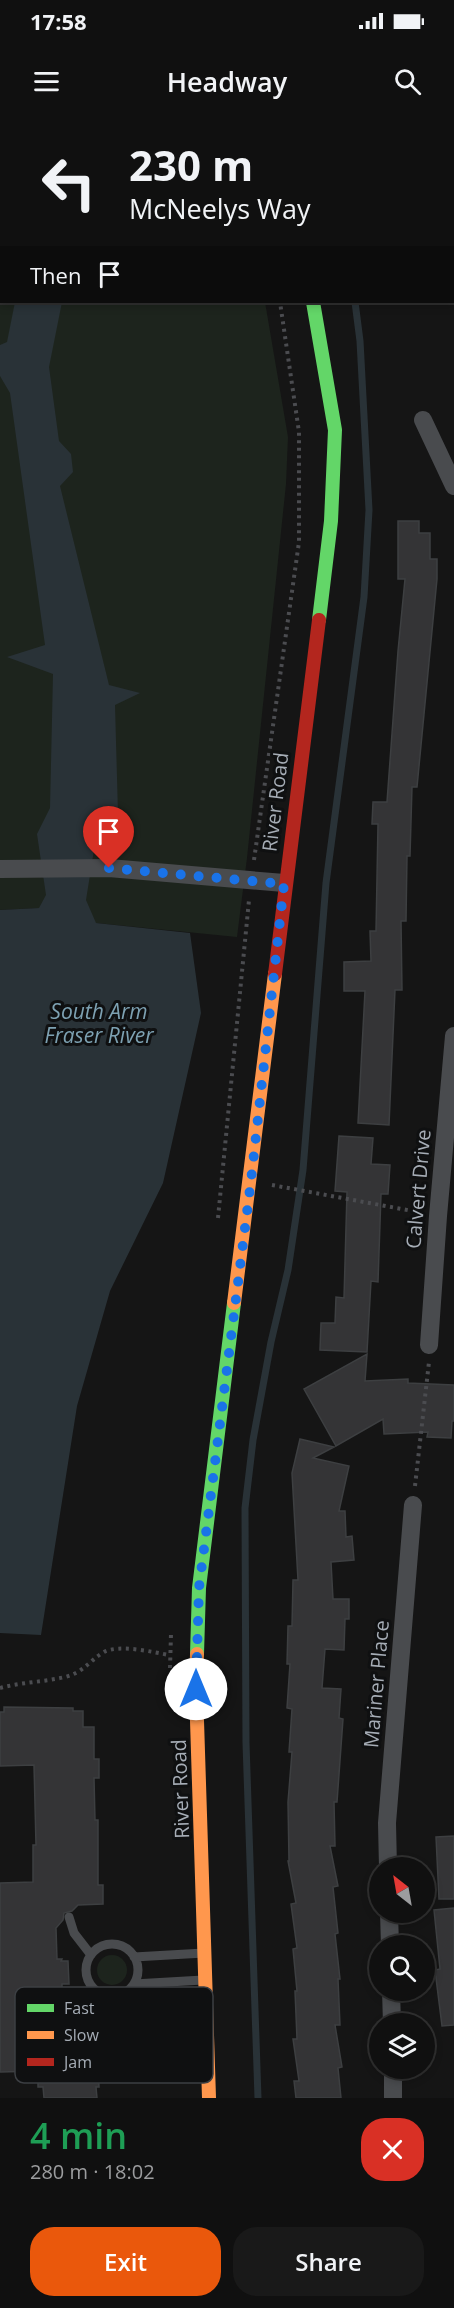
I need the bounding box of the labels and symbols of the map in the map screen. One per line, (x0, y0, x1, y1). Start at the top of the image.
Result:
street label: River Road (256, 751, 294, 853)
pin (83, 806, 134, 868)
water label: South Arm Fraser River (44, 997, 154, 1049)
street label: Calvert Drive (399, 1128, 437, 1250)
street label: Mariner Place (357, 1619, 395, 1749)
position arrow (164, 1657, 228, 1721)
street label: River Road (165, 1739, 195, 1839)
north arrow (369, 1857, 435, 1923)
legend (15, 1987, 213, 2083)
text: Fast (64, 1997, 95, 2019)
text: Slow (64, 2024, 99, 2046)
text: Jam (62, 2051, 92, 2073)

